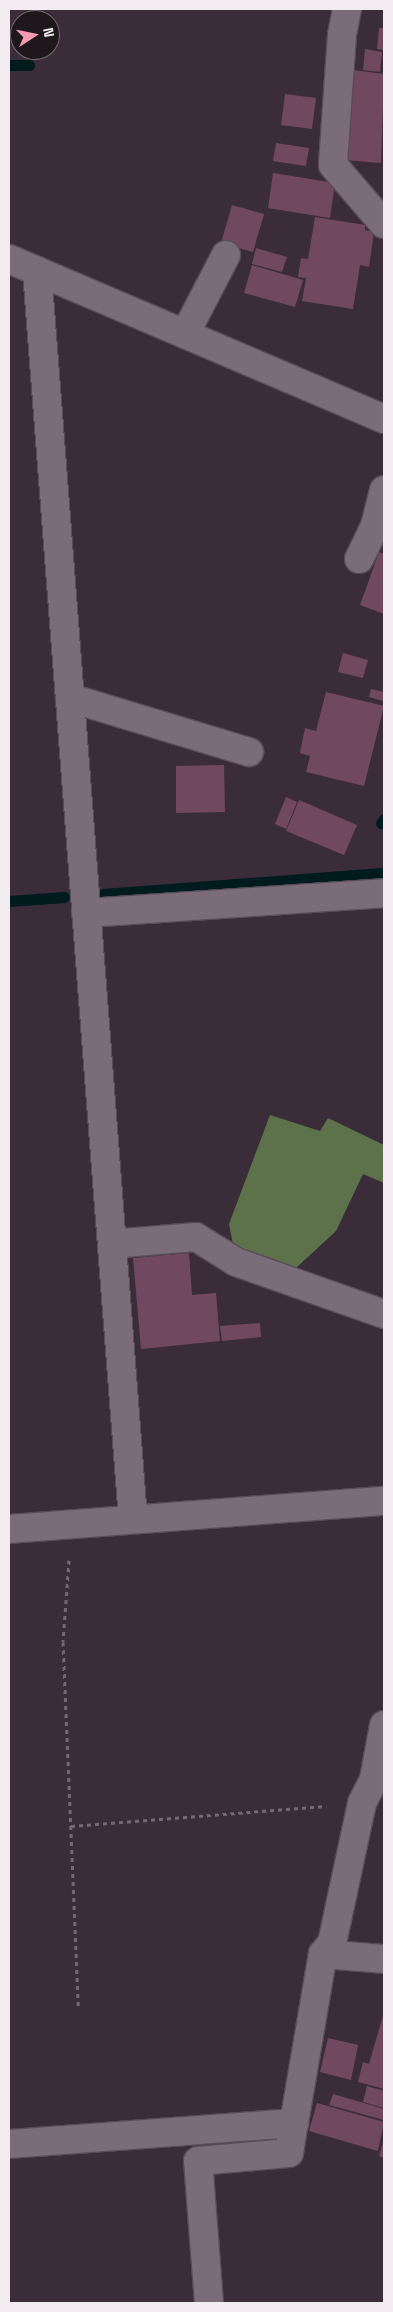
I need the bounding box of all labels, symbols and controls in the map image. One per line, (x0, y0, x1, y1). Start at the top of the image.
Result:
north arrow (10, 10, 60, 60)
text: N (39, 26, 58, 39)

